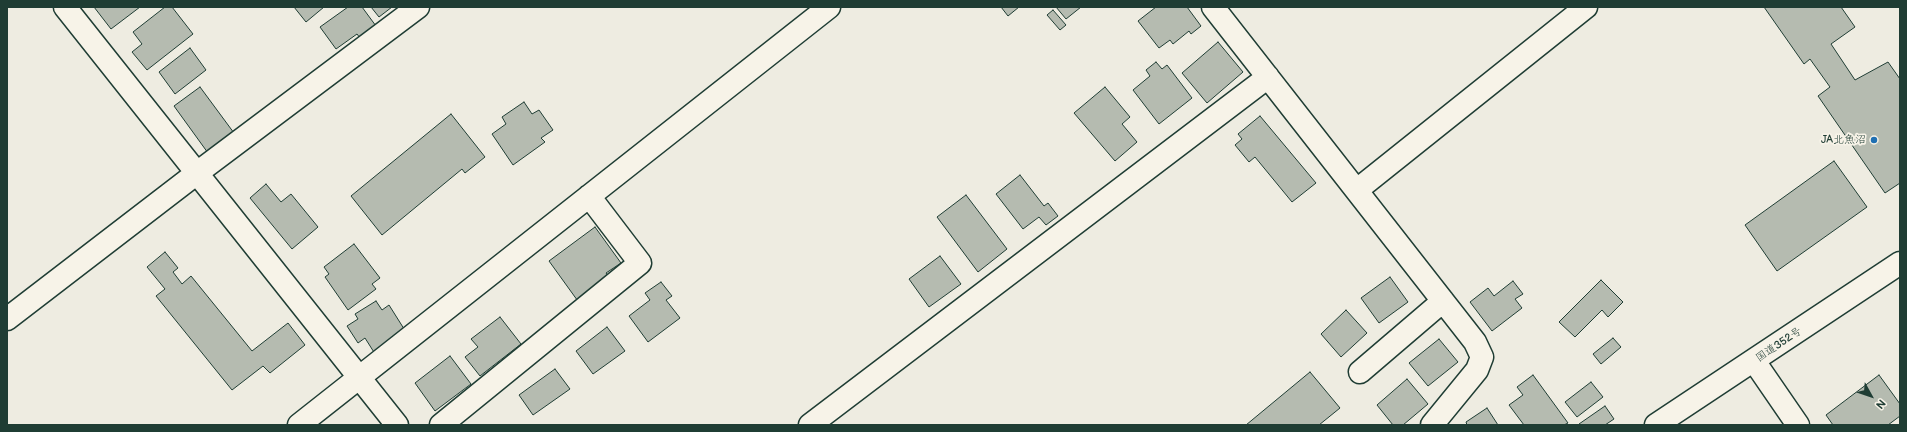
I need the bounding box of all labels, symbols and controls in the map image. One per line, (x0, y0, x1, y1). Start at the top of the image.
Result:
place label: JA北魚沼 (1821, 133, 1866, 147)
marker: JA北魚沼 (1869, 135, 1879, 145)
street label: 国道352号 (1754, 325, 1804, 365)
north arrow (1851, 376, 1891, 416)
text: N (1873, 397, 1888, 411)

